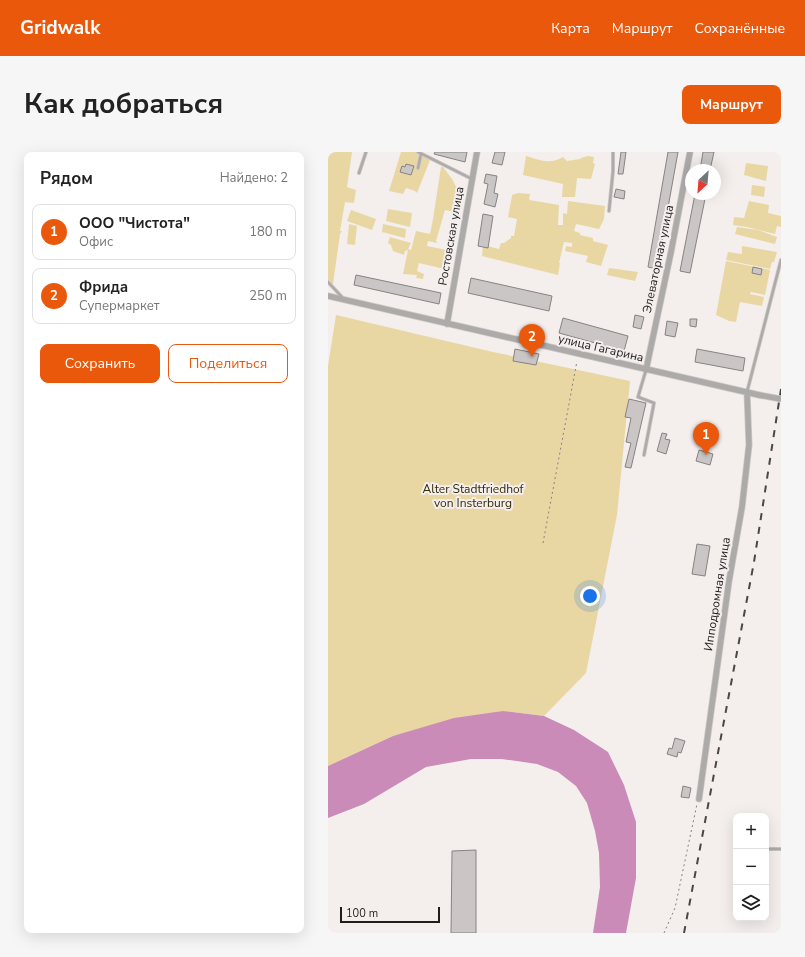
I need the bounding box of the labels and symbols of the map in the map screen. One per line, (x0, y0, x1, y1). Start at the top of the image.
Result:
north arrow (685, 164, 721, 200)
street label: Ростовская улица (434, 185, 468, 287)
street label: Элеваторная улица (639, 203, 677, 315)
pin: 2 (519, 324, 545, 357)
street label: улица Гагарина (557, 330, 645, 366)
pin: 1 (693, 422, 719, 455)
park label: Alter Stadtfriedhof von Insterburg (422, 481, 525, 511)
street label: Ипподромная улица (700, 536, 734, 652)
your location (580, 586, 600, 606)
scale bar (340, 905, 440, 924)

